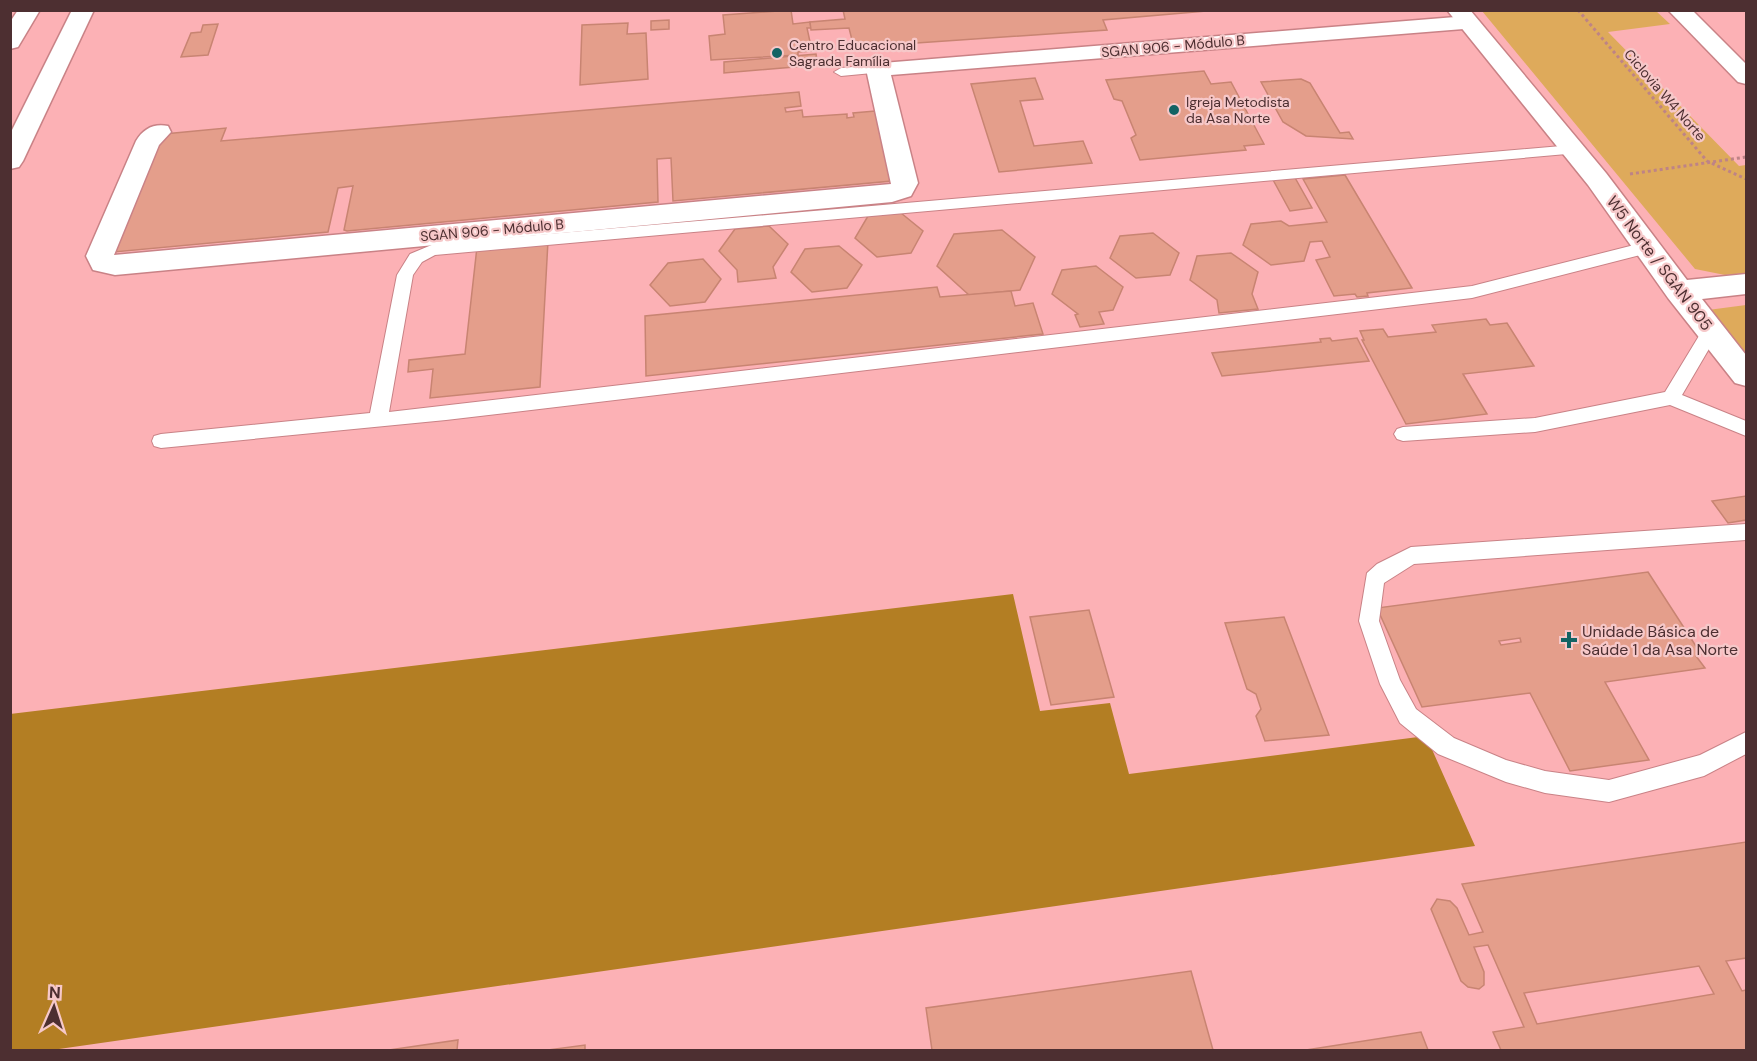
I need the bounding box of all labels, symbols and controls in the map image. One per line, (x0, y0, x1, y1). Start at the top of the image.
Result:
street label: SGAN 906 - Módulo B (1100, 31, 1246, 61)
place label: Centro Educacional Sagrada Família (789, 36, 916, 70)
street label: Ciclovia W4 Norte (1620, 45, 1710, 145)
marker: Centro Educacional Sagrada Família (770, 46, 784, 60)
place label: Igreja Metodista da Asa Norte (1186, 93, 1290, 127)
marker: Igreja Metodista da Asa Norte (1167, 103, 1181, 117)
street label: W5 Norte / SGAN 905 (1602, 192, 1717, 335)
street label: SGAN 906 - Módulo B (419, 215, 565, 245)
place label: Unidade Básica de Saúde 1 da Asa Norte (1582, 621, 1738, 660)
marker: Unidade Básica de Saúde 1 da Asa Norte (1560, 631, 1578, 649)
north arrow (24, 977, 84, 1037)
text: N (48, 982, 61, 1003)

